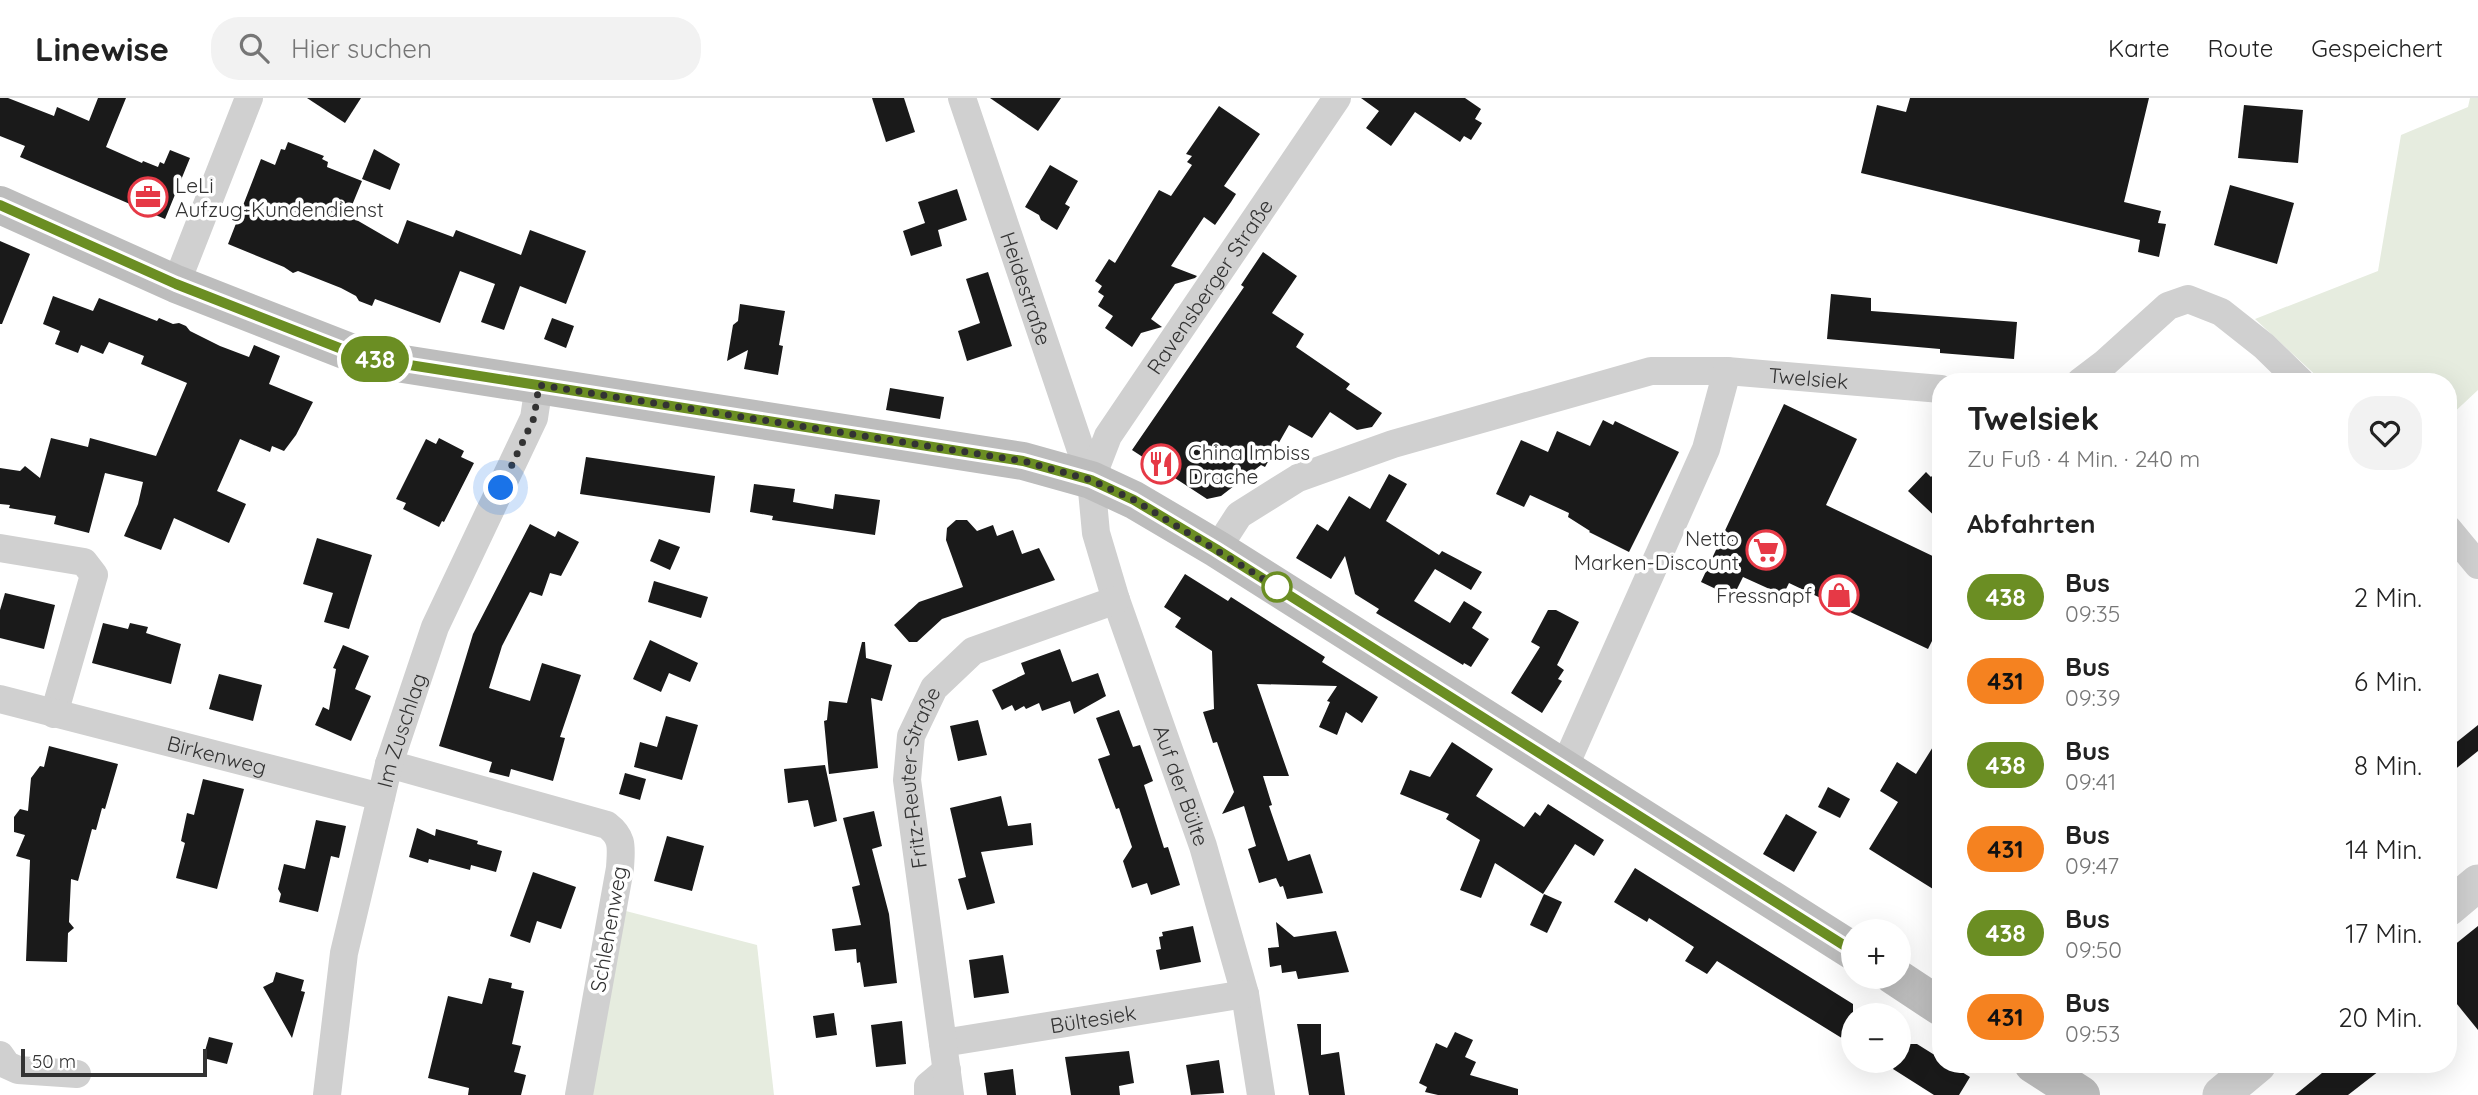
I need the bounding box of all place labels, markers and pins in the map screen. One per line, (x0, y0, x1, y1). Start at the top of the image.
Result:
place label: LeLi Aufzug-Kundendienst (175, 172, 384, 222)
office icon: LeLi Aufzug-Kundendienst (127, 176, 169, 218)
place label: China Imbiss Drache (1188, 439, 1310, 489)
restaurant icon: China Imbiss Drache (1140, 443, 1182, 485)
place label: Netto Marken-Discount (1574, 525, 1739, 575)
supermarket icon: Netto Marken-Discount (1745, 529, 1787, 571)
unlabelled marker (1262, 572, 1292, 602)
shop icon: Fressnapf (1818, 574, 1860, 616)
place label: Fressnapf (1716, 582, 1812, 608)

